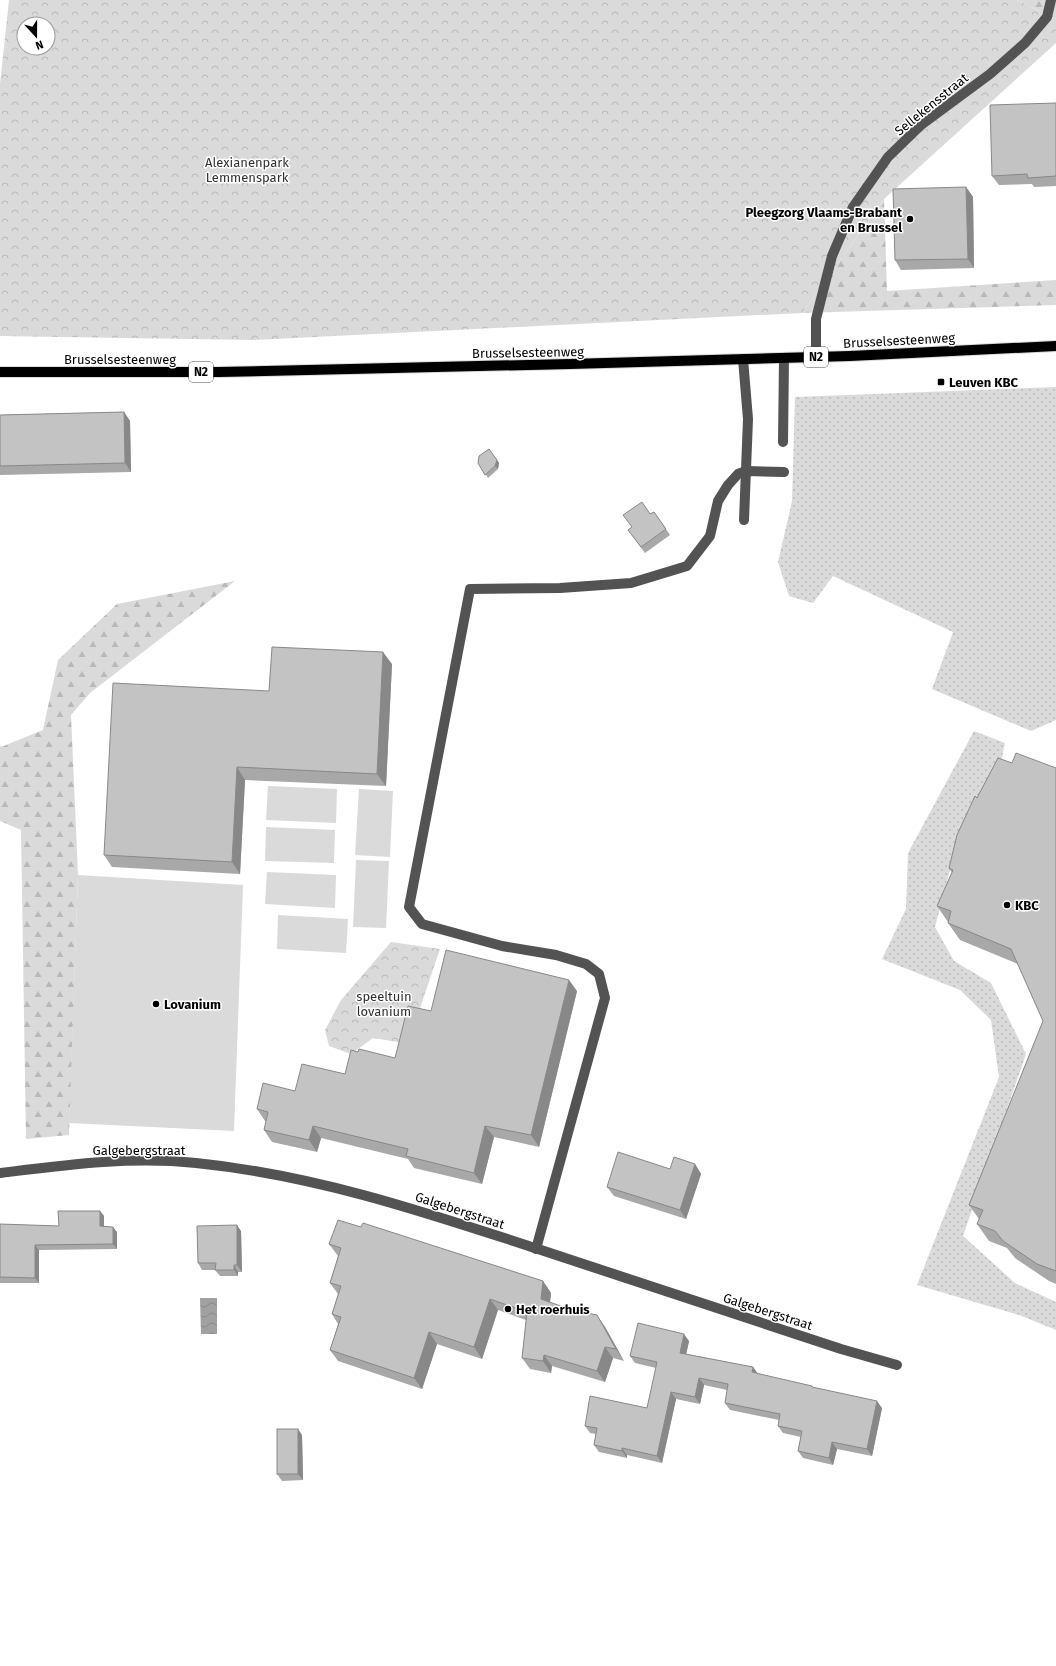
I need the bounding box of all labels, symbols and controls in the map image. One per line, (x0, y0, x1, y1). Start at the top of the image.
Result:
north arrow (16, 16, 56, 56)
text: N (34, 37, 45, 52)
street label: Sellekensstraat (892, 70, 971, 139)
park label: Alexianenpark Lemmenspark (205, 155, 289, 185)
place label: Pleegzorg Vlaams-Brabant en Brussel (745, 205, 903, 235)
marker: Pleegzorg Vlaams-Brabant en Brussel (905, 214, 915, 224)
street label: Brusselsesteenweg (843, 330, 956, 351)
street label: Brusselsesteenweg (472, 344, 584, 361)
road number: N2 (804, 347, 828, 367)
street label: Brusselsesteenweg (64, 352, 176, 367)
road number: N2 (189, 362, 213, 382)
place label: Leuven KBC (949, 375, 1019, 390)
marker: Leuven KBC (936, 377, 946, 387)
place label: KBC (1015, 898, 1039, 913)
marker: KBC (1002, 900, 1012, 910)
park label: speeltuin lovanium (356, 989, 412, 1019)
place label: Lovanium (164, 997, 221, 1012)
marker: Lovanium (151, 999, 161, 1009)
street label: Galgebergstraat (93, 1143, 186, 1158)
street label: Galgebergstraat (413, 1189, 507, 1232)
street label: Galgebergstraat (721, 1290, 815, 1333)
place label: Het roerhuis (516, 1302, 590, 1317)
marker: Het roerhuis (503, 1304, 513, 1314)

